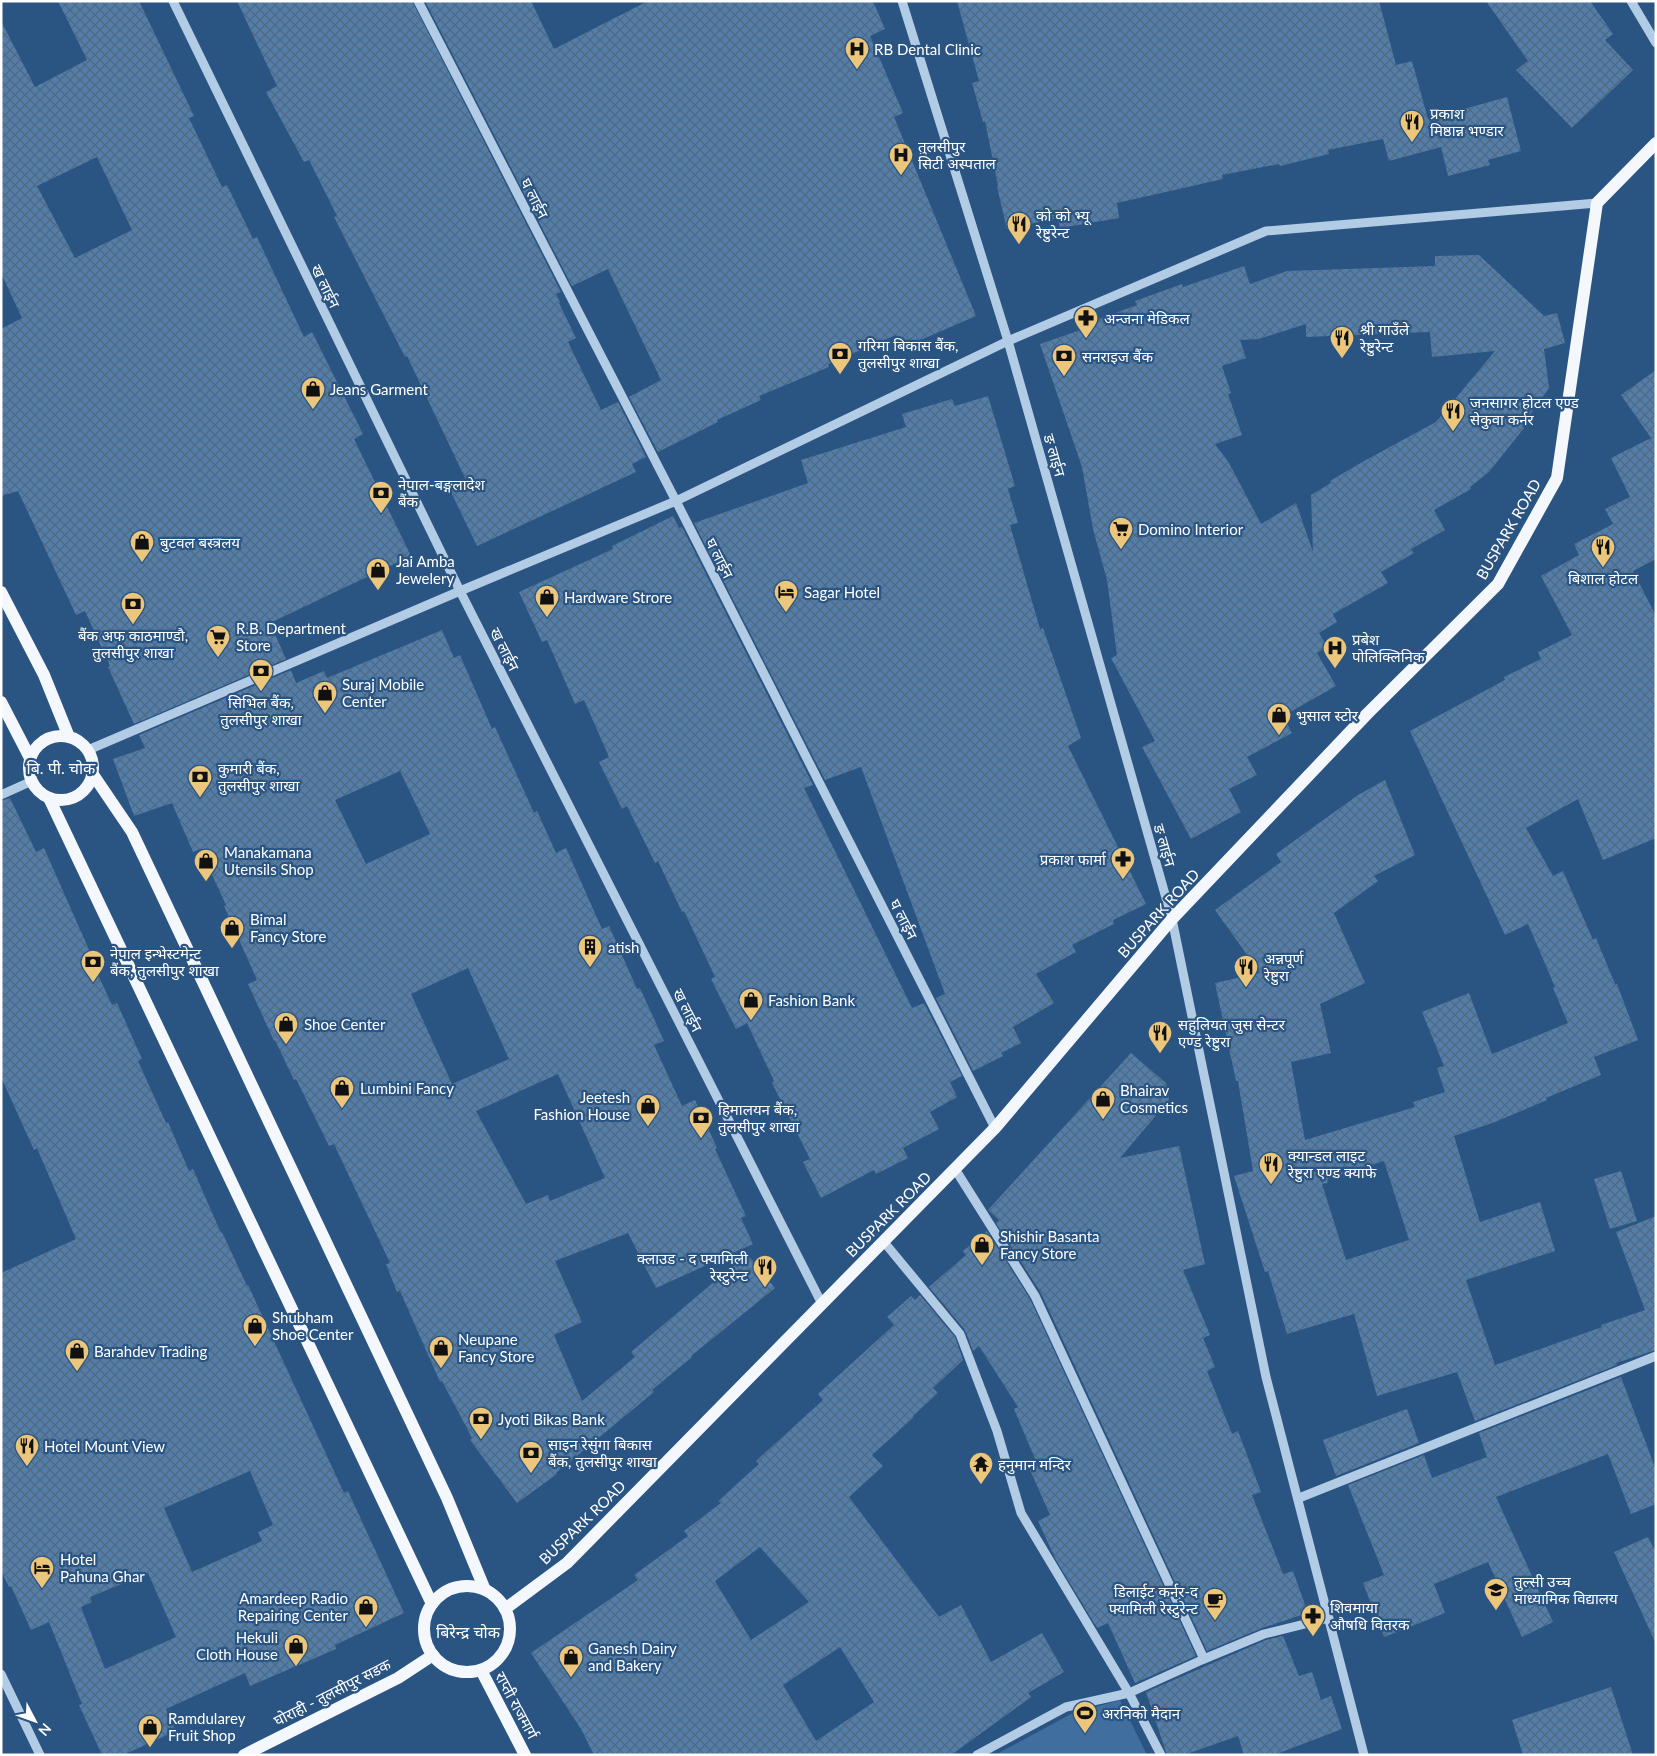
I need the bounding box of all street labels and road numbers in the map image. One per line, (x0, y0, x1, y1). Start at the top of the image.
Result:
street label: घ लाईन (517, 175, 553, 222)
street label: ख लाईन (308, 261, 344, 311)
street label: ङ लाईन (1040, 431, 1070, 479)
street label: BUSPARK ROAD (1472, 476, 1544, 582)
street label: घ लाईन (702, 535, 738, 582)
street label: ख लाईन (487, 624, 524, 674)
street label: ङ लाईन (1150, 821, 1180, 869)
street label: BUSPARK ROAD (1113, 865, 1203, 961)
street label: घ लाईन (886, 896, 922, 943)
street label: ख लाईन (670, 985, 707, 1035)
street label: BUSPARK ROAD (842, 1168, 934, 1260)
street label: BUSPARK ROAD (535, 1476, 629, 1568)
street label: घोराही - तुलसीपुर सडक (271, 1655, 395, 1731)
street label: राप्ती राजमार्ग (492, 1668, 543, 1742)

